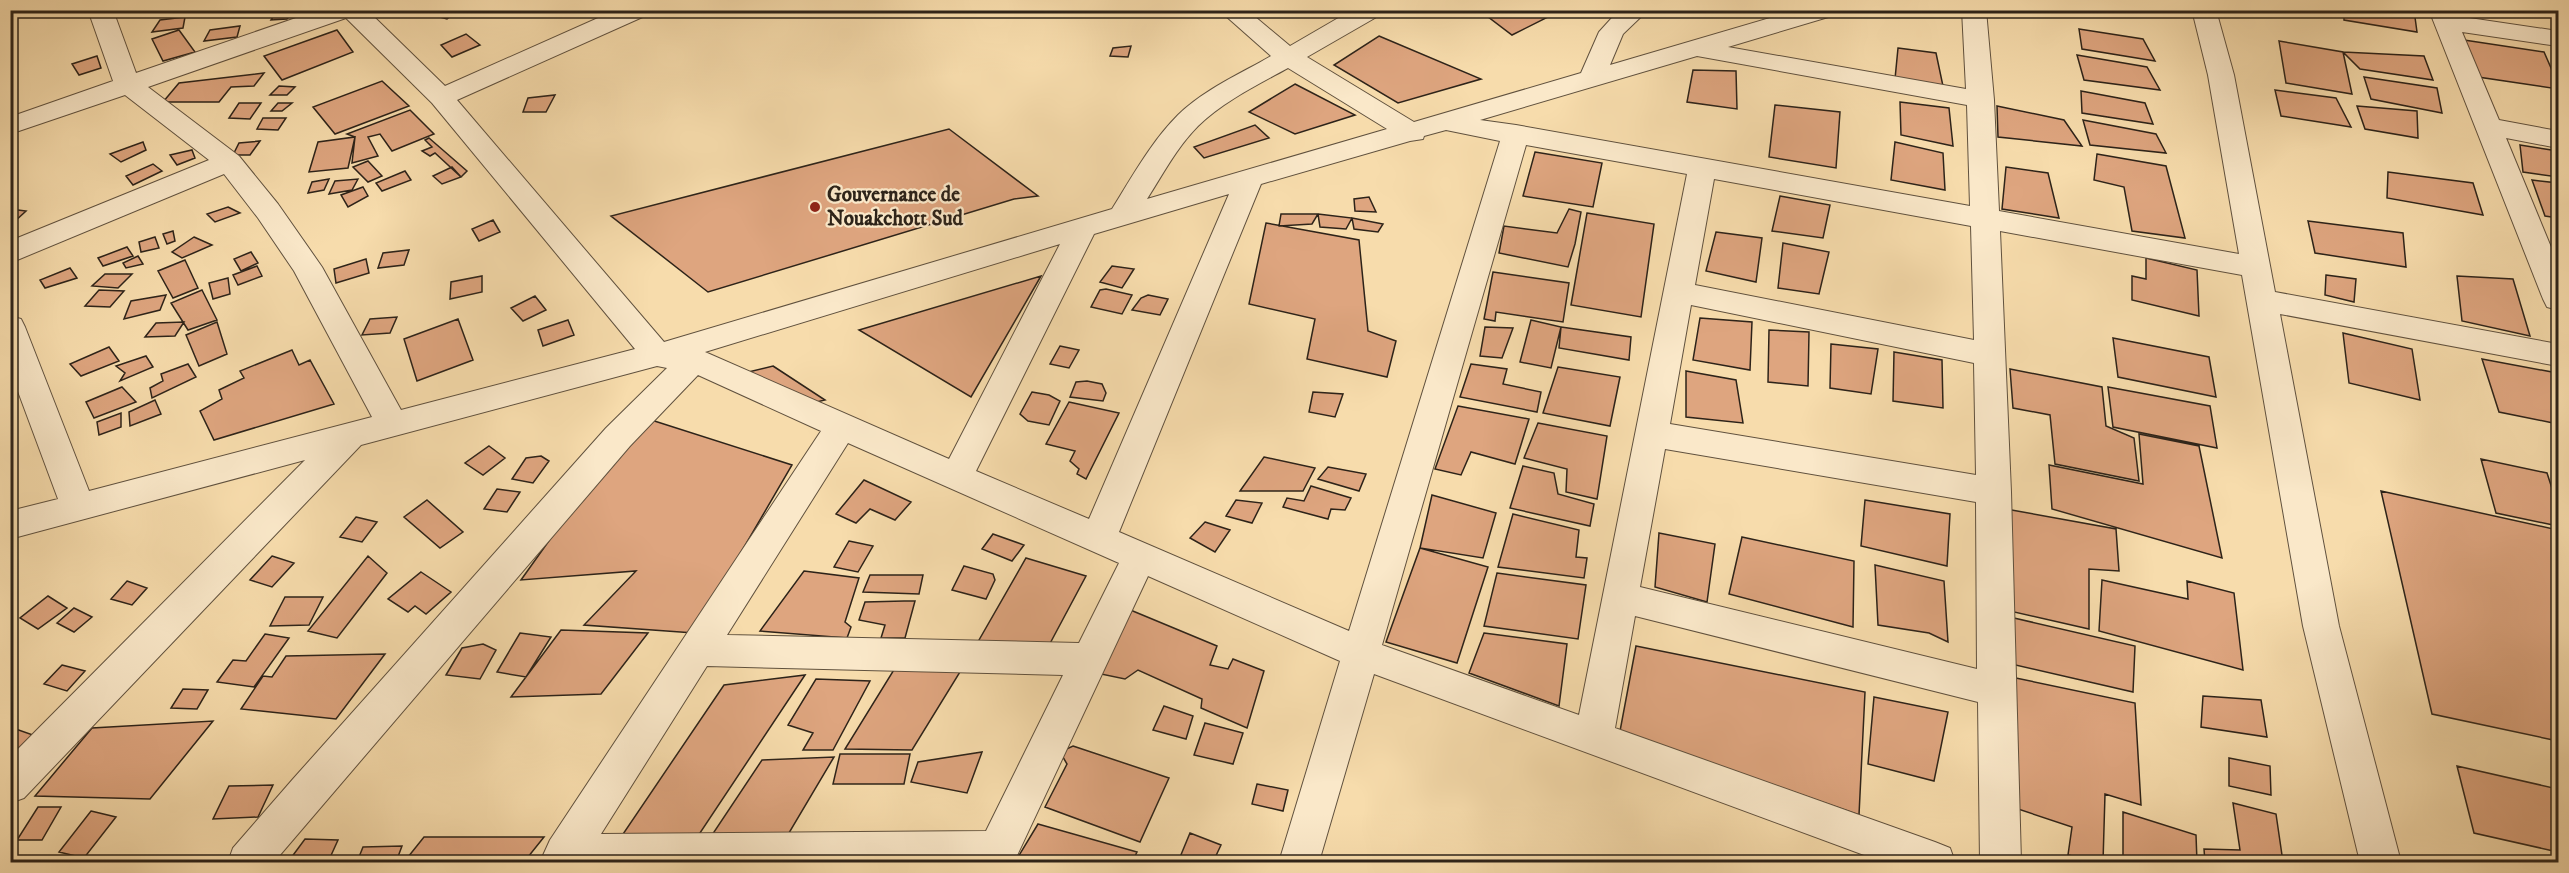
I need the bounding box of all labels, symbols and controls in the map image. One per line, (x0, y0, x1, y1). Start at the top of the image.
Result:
place label: Gouvernance de Nouakchott Sud (827, 182, 964, 232)
marker: Gouvernance de Nouakchott Sud (808, 200, 822, 214)

